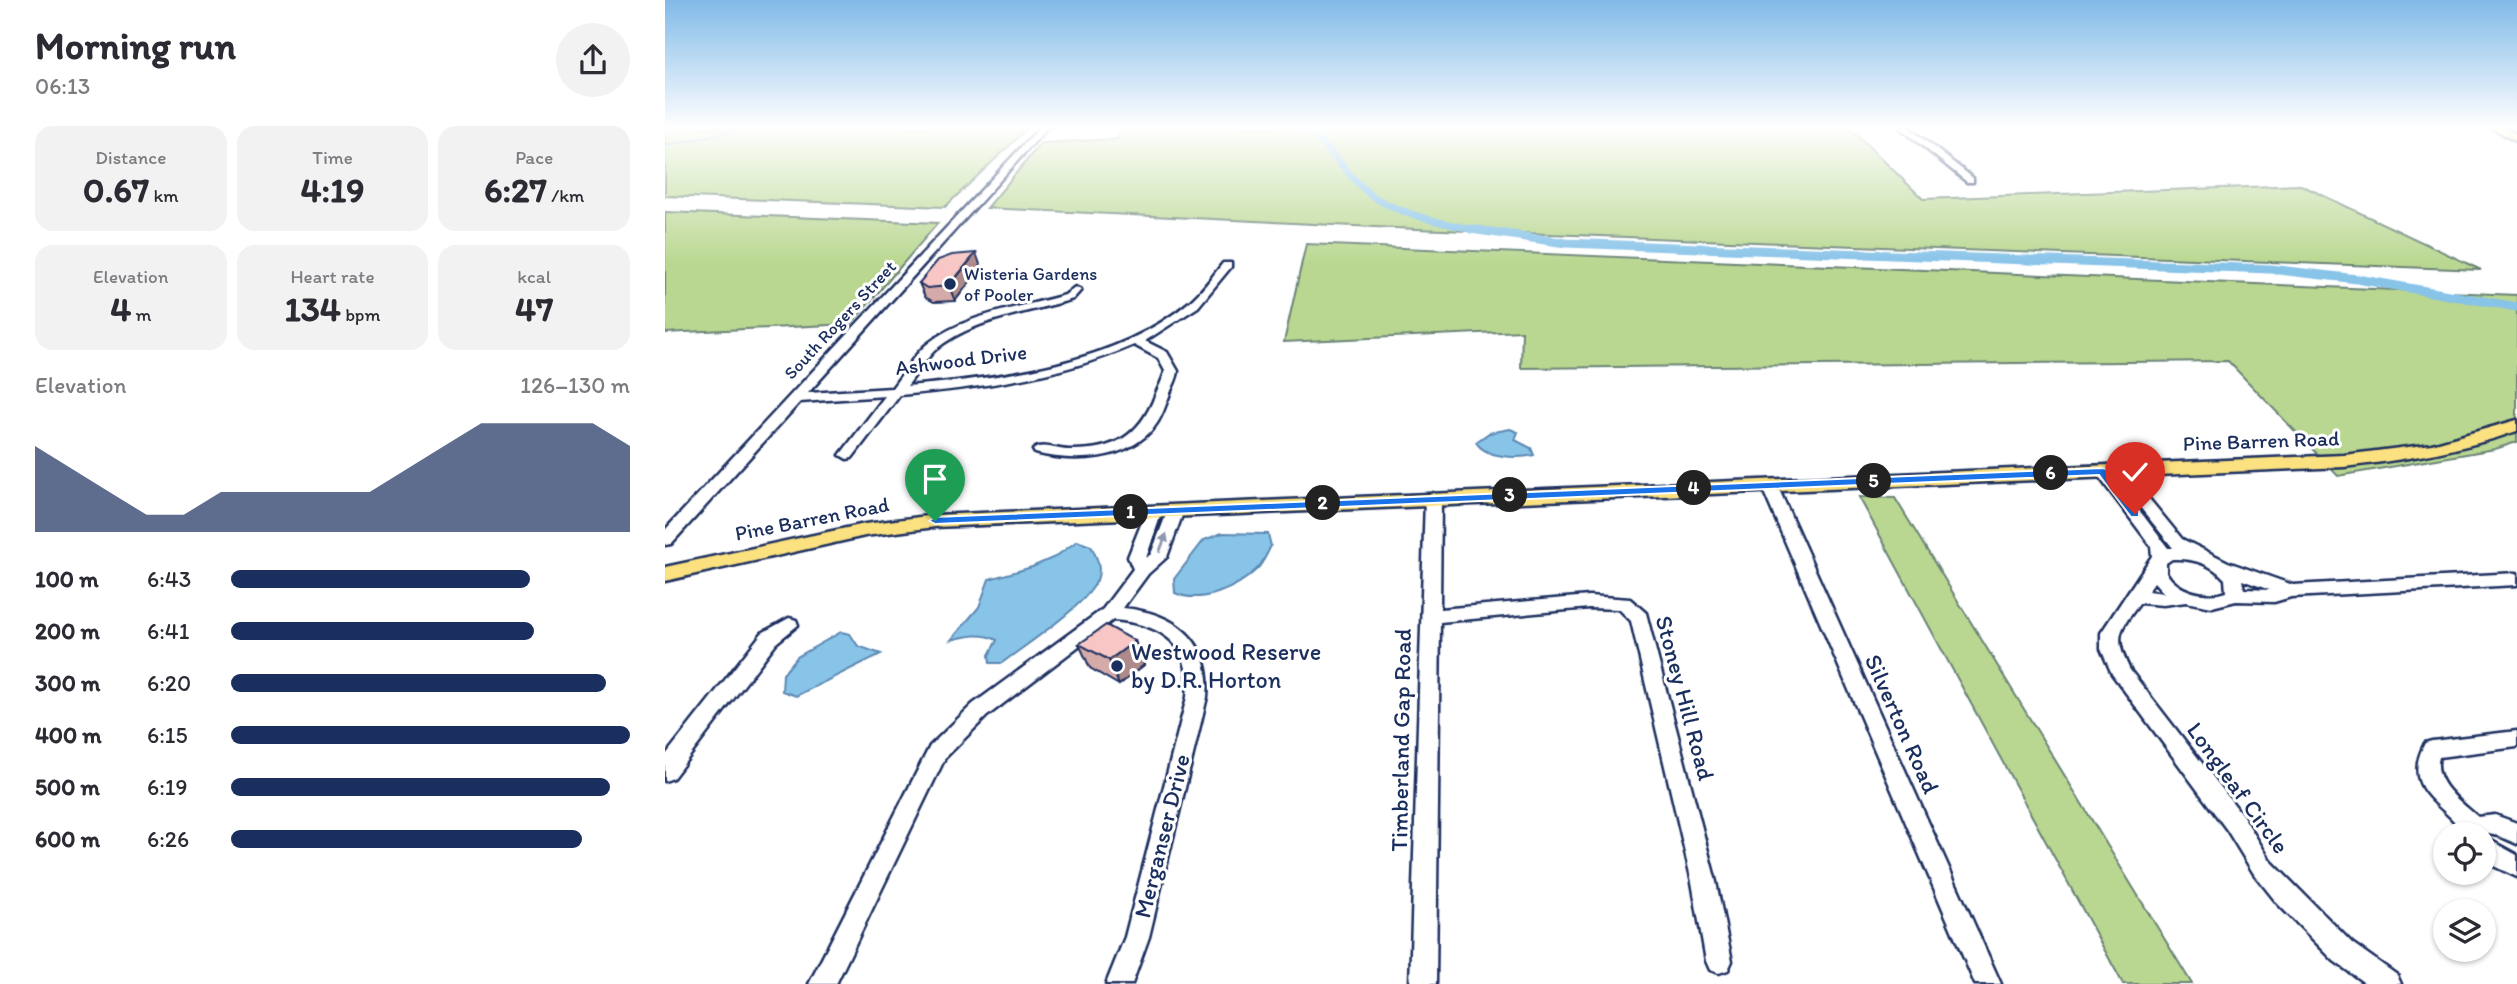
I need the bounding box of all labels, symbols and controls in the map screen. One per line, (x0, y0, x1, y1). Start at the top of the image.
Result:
text: Morning run (35, 23, 236, 69)
button: share (556, 23, 630, 97)
text: 06:13 (35, 72, 90, 100)
text: Distance (95, 146, 166, 169)
text: Time (312, 146, 353, 169)
text: Pace (515, 146, 553, 169)
text: 0.67 (83, 169, 149, 211)
text: 4:19 (300, 169, 365, 211)
text: 6:27 (484, 169, 547, 211)
text: km (149, 184, 179, 207)
text: /km (547, 184, 584, 207)
street label: South Rogers Street (779, 256, 901, 384)
place label: Wisteria Gardens of Pooler (964, 263, 1097, 306)
text: Elevation (93, 265, 169, 288)
text: Heart rate (290, 265, 375, 288)
text: kcal (517, 265, 551, 288)
marker: Wisteria Gardens of Pooler (942, 276, 958, 292)
text: 4 (110, 288, 131, 330)
text: 134 (285, 288, 341, 330)
text: 47 (515, 288, 553, 330)
text: m (131, 303, 151, 326)
text: bpm (341, 303, 380, 326)
street label: Ashwood Drive (894, 339, 1028, 380)
text: Elevation (35, 371, 126, 399)
text: 126–130 m (520, 371, 630, 399)
street label: Pine Barren Road (2182, 425, 2340, 456)
pin (2105, 442, 2165, 514)
pin (905, 449, 965, 521)
icon: check (2116, 453, 2154, 491)
pin: 6 (2033, 456, 2069, 490)
icon: arrive (916, 460, 954, 498)
text: 6 (2045, 461, 2056, 484)
pin: 5 (1857, 463, 1891, 498)
text: 5 (1869, 469, 1878, 492)
pin: 4 (1677, 470, 1711, 505)
text: 4 (1688, 476, 1699, 499)
pin: 3 (1493, 477, 1527, 512)
text: 3 (1504, 483, 1515, 506)
pin: 2 (1305, 486, 1341, 520)
street label: Pine Barren Road (733, 491, 891, 546)
text: 2 (1318, 491, 1328, 514)
pin: 1 (1113, 494, 1149, 530)
text: 1 (1126, 500, 1135, 523)
one-way arrow (1158, 532, 1169, 553)
text: 100 m (35, 565, 99, 593)
text: 6:43 (147, 565, 191, 593)
street label: Stoney Hill Road (1650, 612, 1721, 783)
text: 200 m (35, 617, 100, 645)
text: 6:41 (147, 617, 189, 645)
street label: Timberland Gap Road (1384, 628, 1417, 852)
place label: Westwood Reserve by D.R. Horton (1131, 637, 1321, 694)
street label: Silverton Road (1859, 650, 1946, 798)
marker: Westwood Reserve by D.R. Horton (1109, 658, 1125, 674)
text: 300 m (35, 669, 100, 697)
text: 6:20 (147, 669, 191, 697)
street label: Longleaf Circle (2181, 716, 2296, 859)
text: 400 m (35, 721, 102, 749)
text: 6:15 (147, 721, 188, 749)
street label: Merganser Drive (1127, 751, 1196, 921)
text: 500 m (35, 773, 100, 801)
text: 6:19 (147, 773, 188, 801)
map controls (2433, 822, 2496, 962)
button: locate (2433, 822, 2496, 885)
text: 600 m (35, 825, 100, 853)
text: 6:26 (147, 825, 189, 853)
button: layers (2433, 899, 2496, 962)

